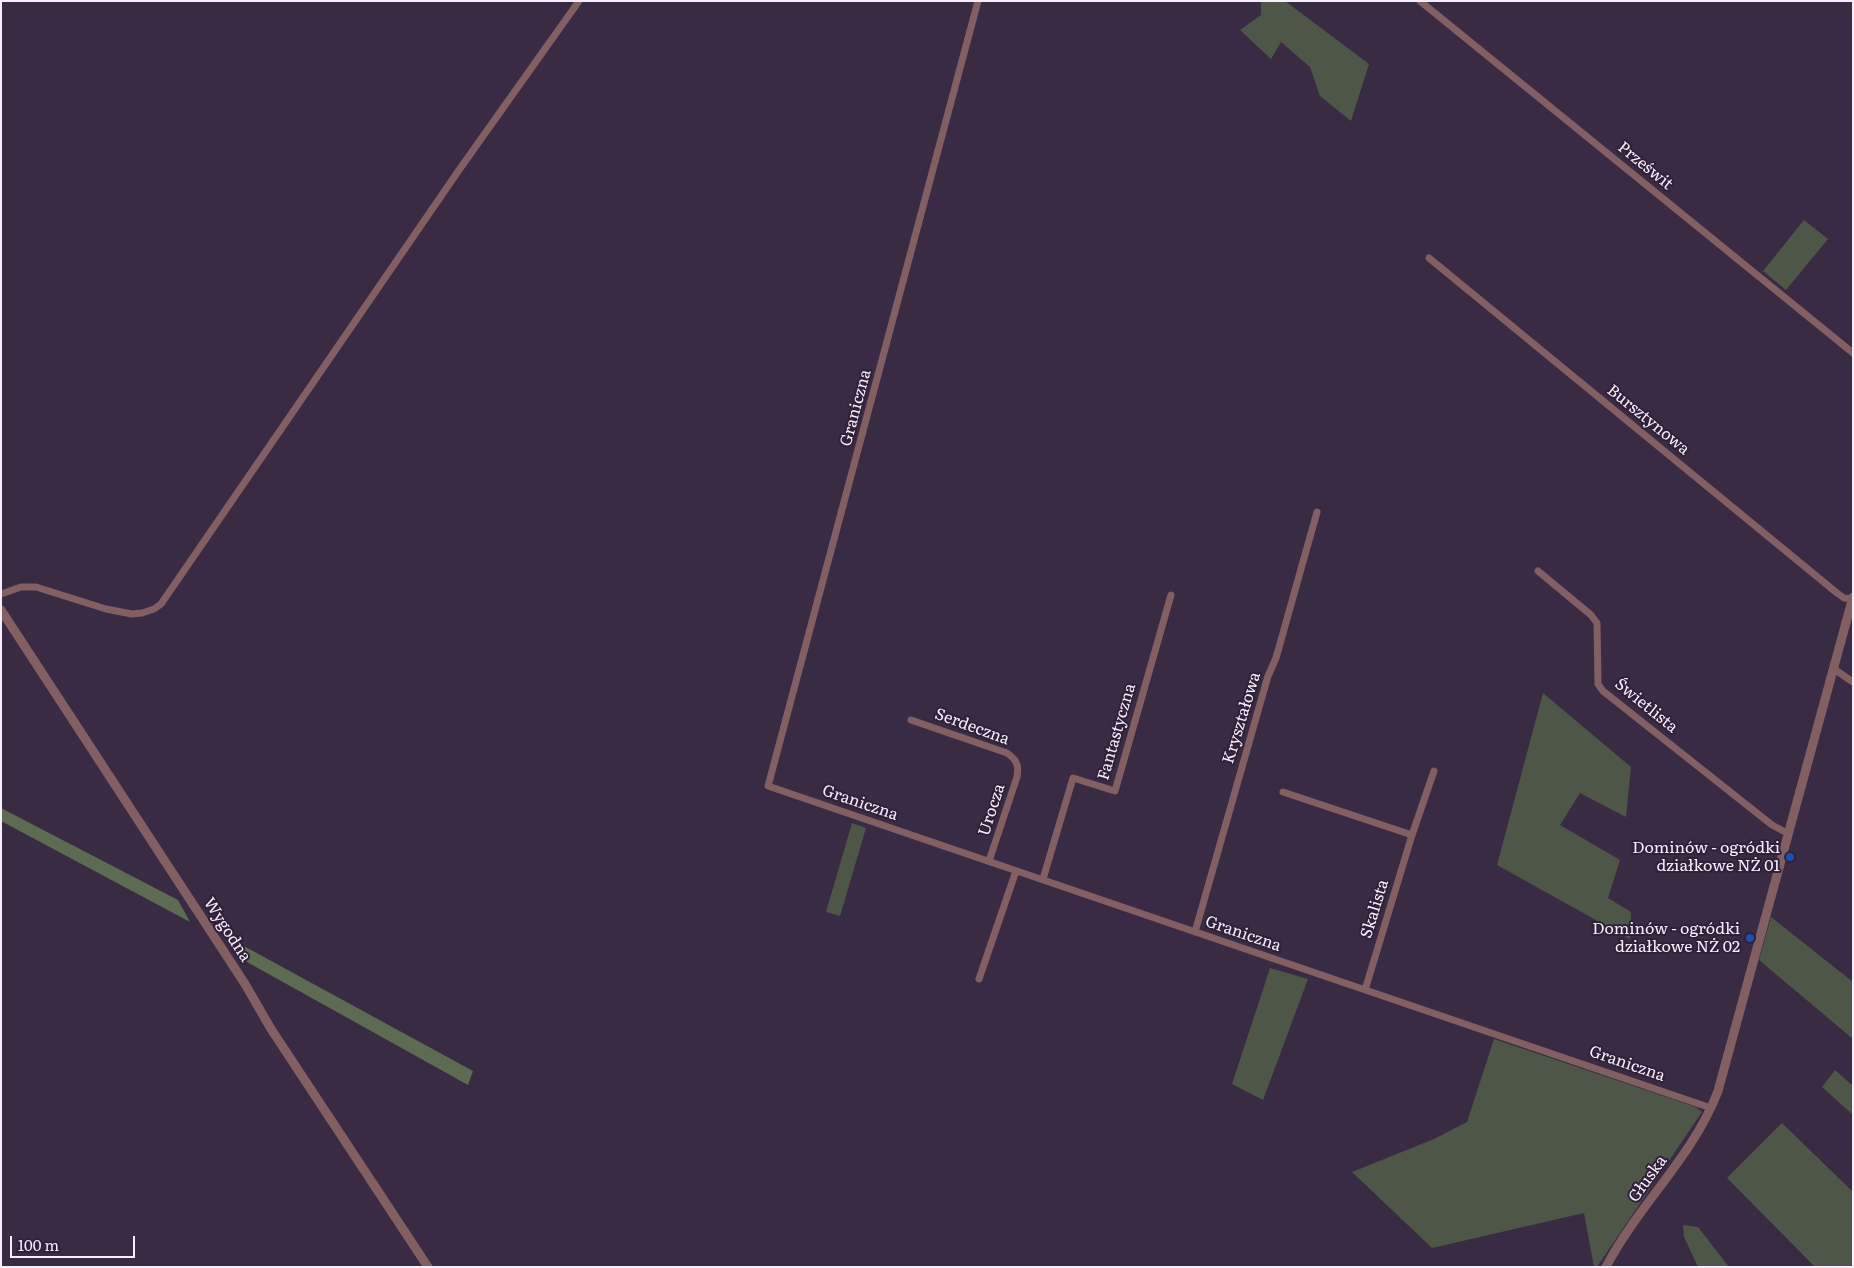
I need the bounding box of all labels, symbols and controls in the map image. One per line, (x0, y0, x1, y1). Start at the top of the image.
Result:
street label: Prześwit (1614, 138, 1676, 194)
street label: Graniczna (837, 367, 875, 449)
street label: Bursztynowa (1603, 381, 1693, 459)
street label: Kryształowa (1219, 670, 1265, 766)
street label: Świetlista (1611, 675, 1681, 737)
street label: Fantastyczna (1094, 681, 1140, 783)
street label: Serdeczna (932, 705, 1012, 749)
street label: Graniczna (820, 781, 900, 825)
street label: Urocza (975, 781, 1009, 839)
place label: Dominów - ogródki działkowe NŻ 01 (1632, 838, 1780, 876)
marker: Dominów - ogródki działkowe NŻ 01 (1784, 851, 1796, 863)
street label: Skalista (1357, 877, 1393, 941)
street label: Wygodna (199, 894, 255, 966)
street label: Graniczna (1203, 912, 1283, 956)
place label: Dominów - ogródki działkowe NŻ 02 (1592, 919, 1740, 957)
marker: Dominów - ogródki działkowe NŻ 02 (1744, 932, 1756, 944)
street label: Graniczna (1587, 1042, 1667, 1086)
street label: Głuska (1625, 1152, 1671, 1206)
scale bar (12, 1226, 138, 1258)
text: 100 m (18, 1233, 59, 1256)

